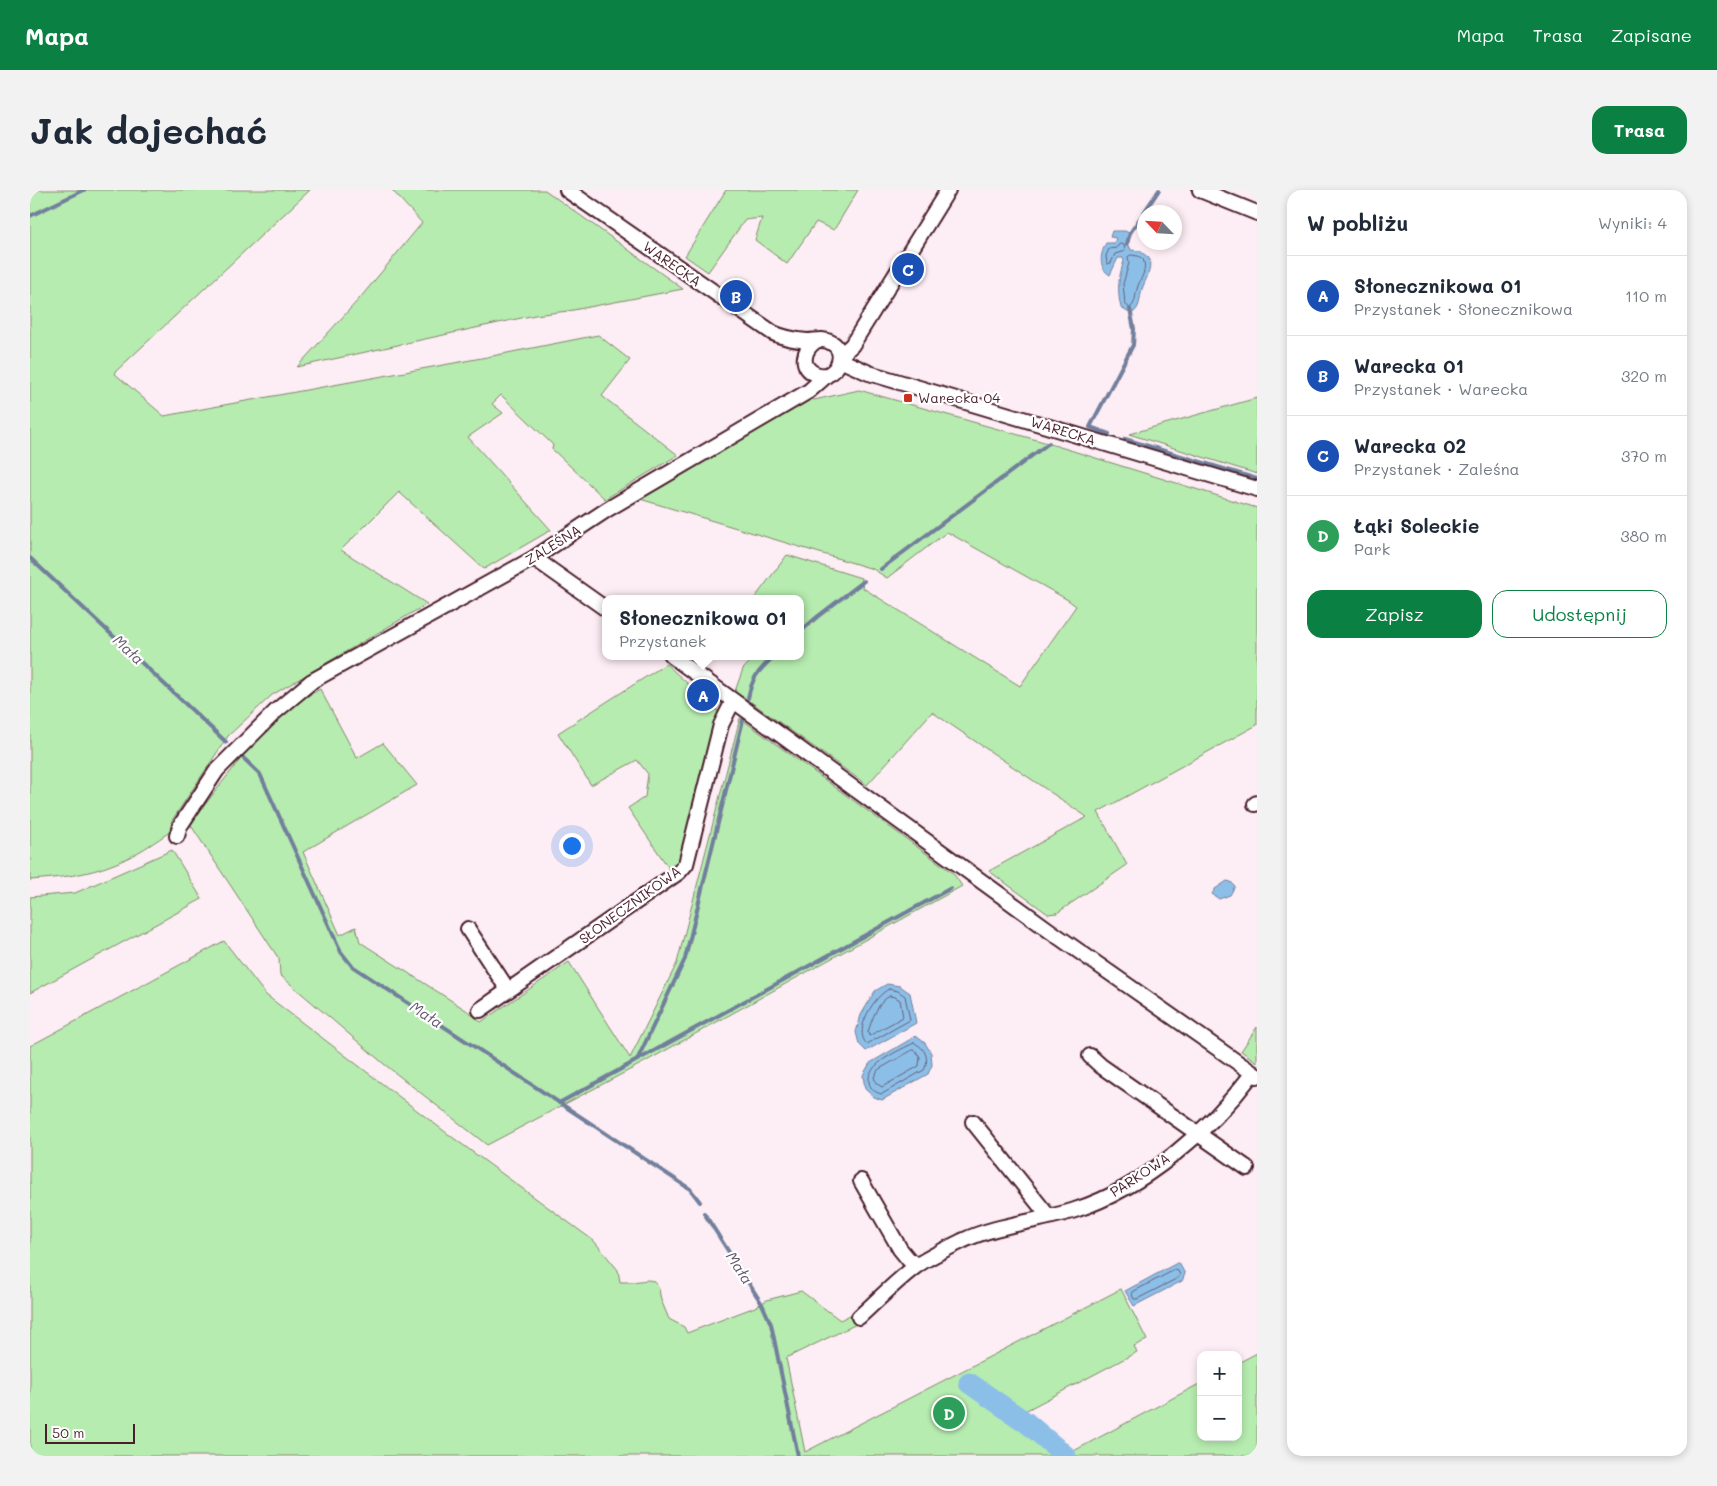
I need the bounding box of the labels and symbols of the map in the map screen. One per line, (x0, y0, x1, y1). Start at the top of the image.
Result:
north arrow (1137, 205, 1182, 250)
street label: WARECKA (639, 237, 705, 291)
pin: C (892, 250, 924, 288)
pin: B (720, 277, 752, 315)
place label: Warecka 04 (918, 388, 1001, 407)
marker: Warecka 04 (902, 392, 914, 404)
street label: WARECKA (1028, 412, 1098, 449)
street label: ZALEŚNA (521, 520, 584, 569)
water label: Mała (109, 630, 148, 669)
pin: A (687, 676, 719, 714)
your location (559, 833, 585, 859)
street label: SŁONECZNIKOWA (575, 861, 685, 948)
water label: Mała (406, 996, 447, 1032)
street label: PARKOWA (1106, 1148, 1173, 1201)
water label: Mała (722, 1247, 758, 1288)
pin: D (933, 1394, 965, 1432)
scale bar (45, 1421, 135, 1444)

